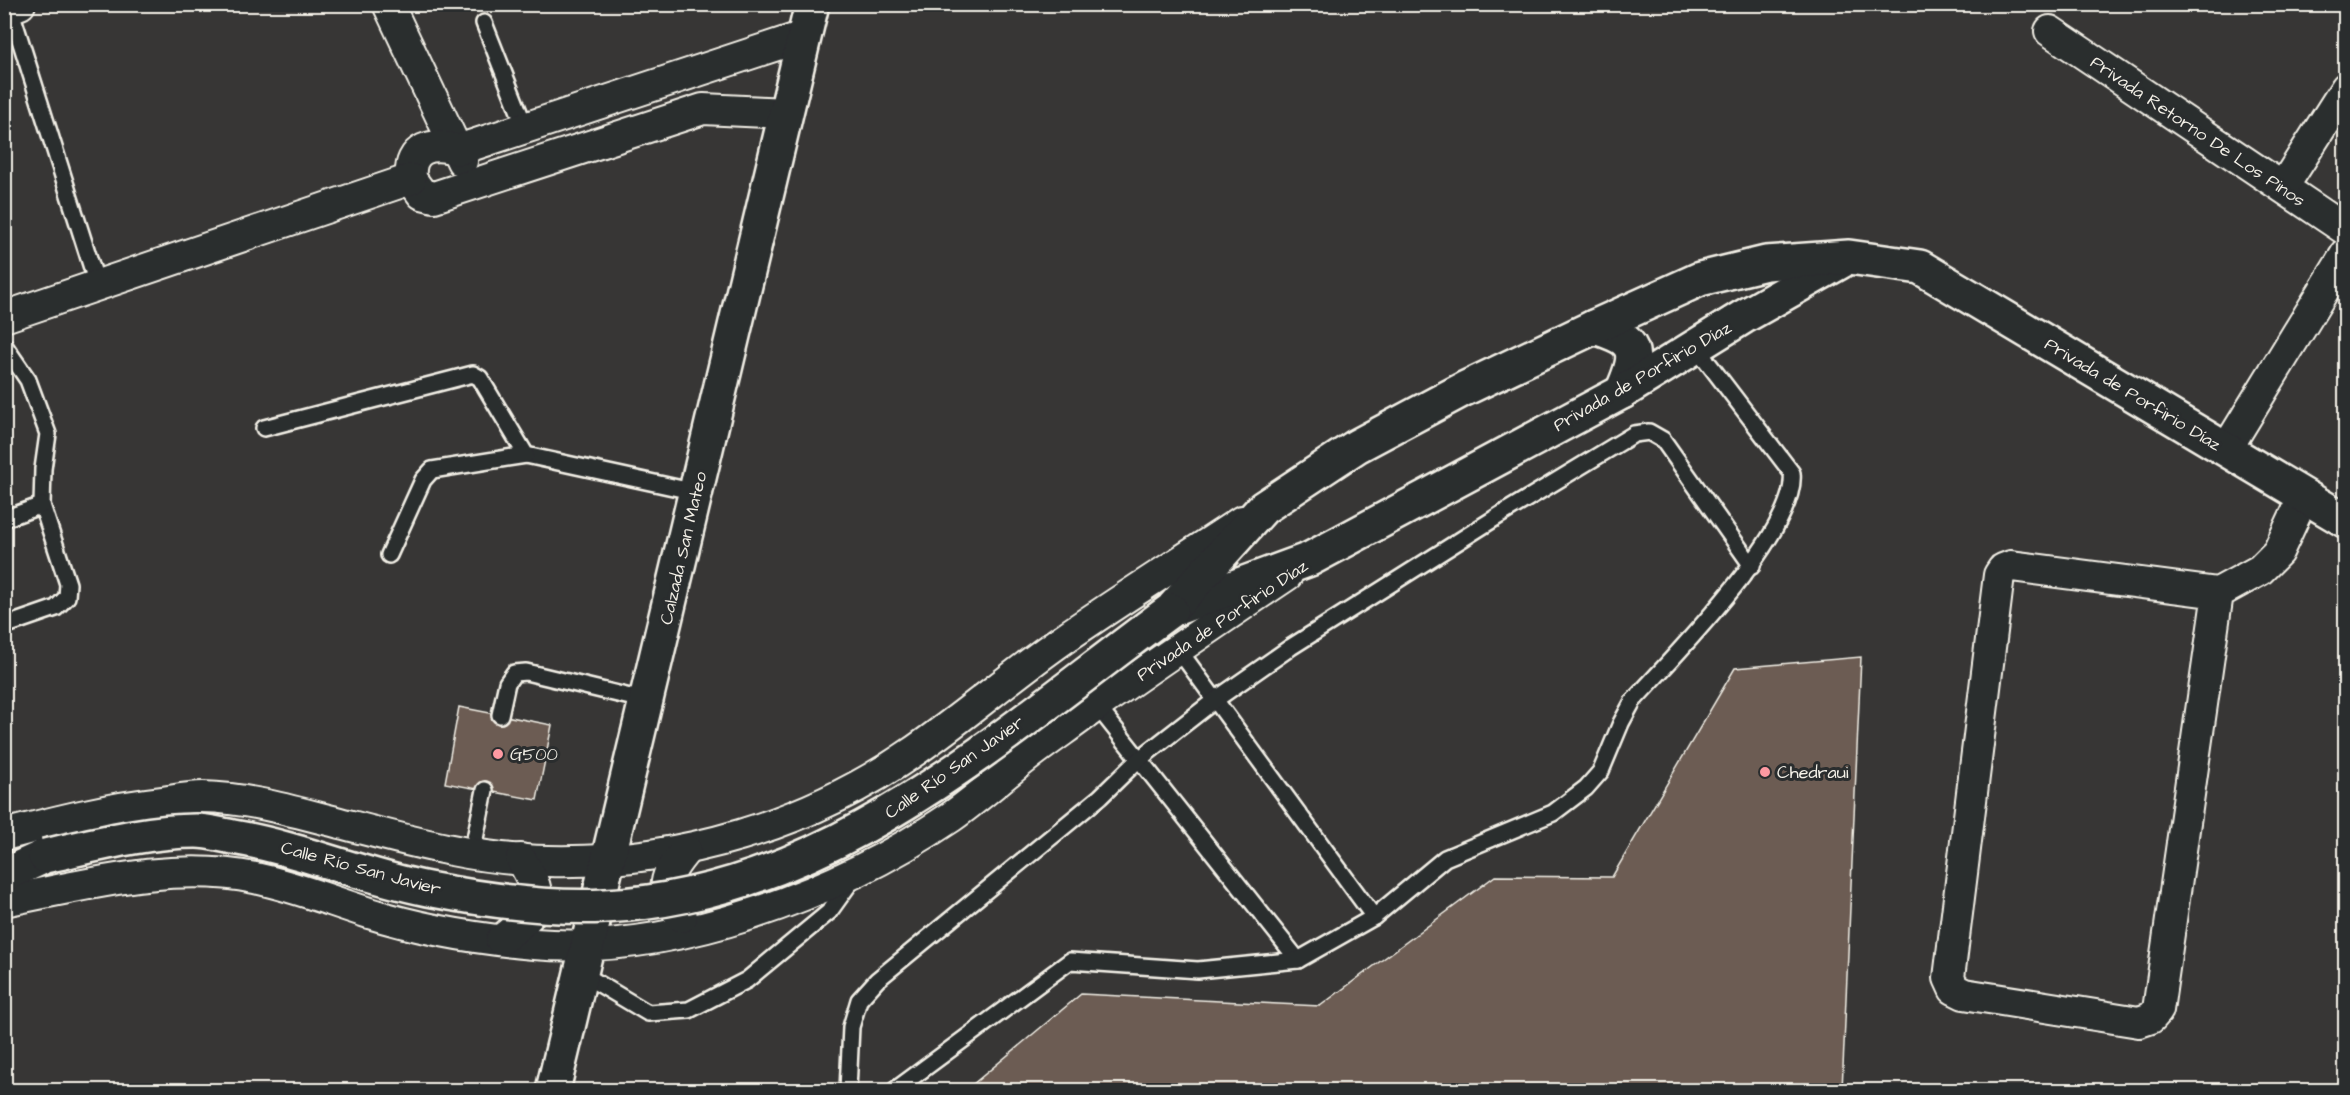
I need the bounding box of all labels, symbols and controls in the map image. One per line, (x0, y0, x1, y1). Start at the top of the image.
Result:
street label: Privada Retorno De Los Pinos (2085, 50, 2310, 213)
street label: Privada de Porfirio Díaz (1549, 315, 1736, 438)
street label: Privada de Porfirio Díaz (2040, 332, 2226, 457)
street label: Calzada San Mateo (654, 469, 713, 627)
street label: Privada de Porfirio Díaz (1132, 554, 1313, 687)
street label: Calle Río San Javier (880, 710, 1029, 825)
place label: G500 (510, 742, 558, 767)
marker: G500 (491, 747, 505, 761)
place label: Chedraui (1777, 760, 1849, 785)
marker: Chedraui (1758, 765, 1772, 779)
street label: Calle Río San Javier (278, 835, 444, 902)

